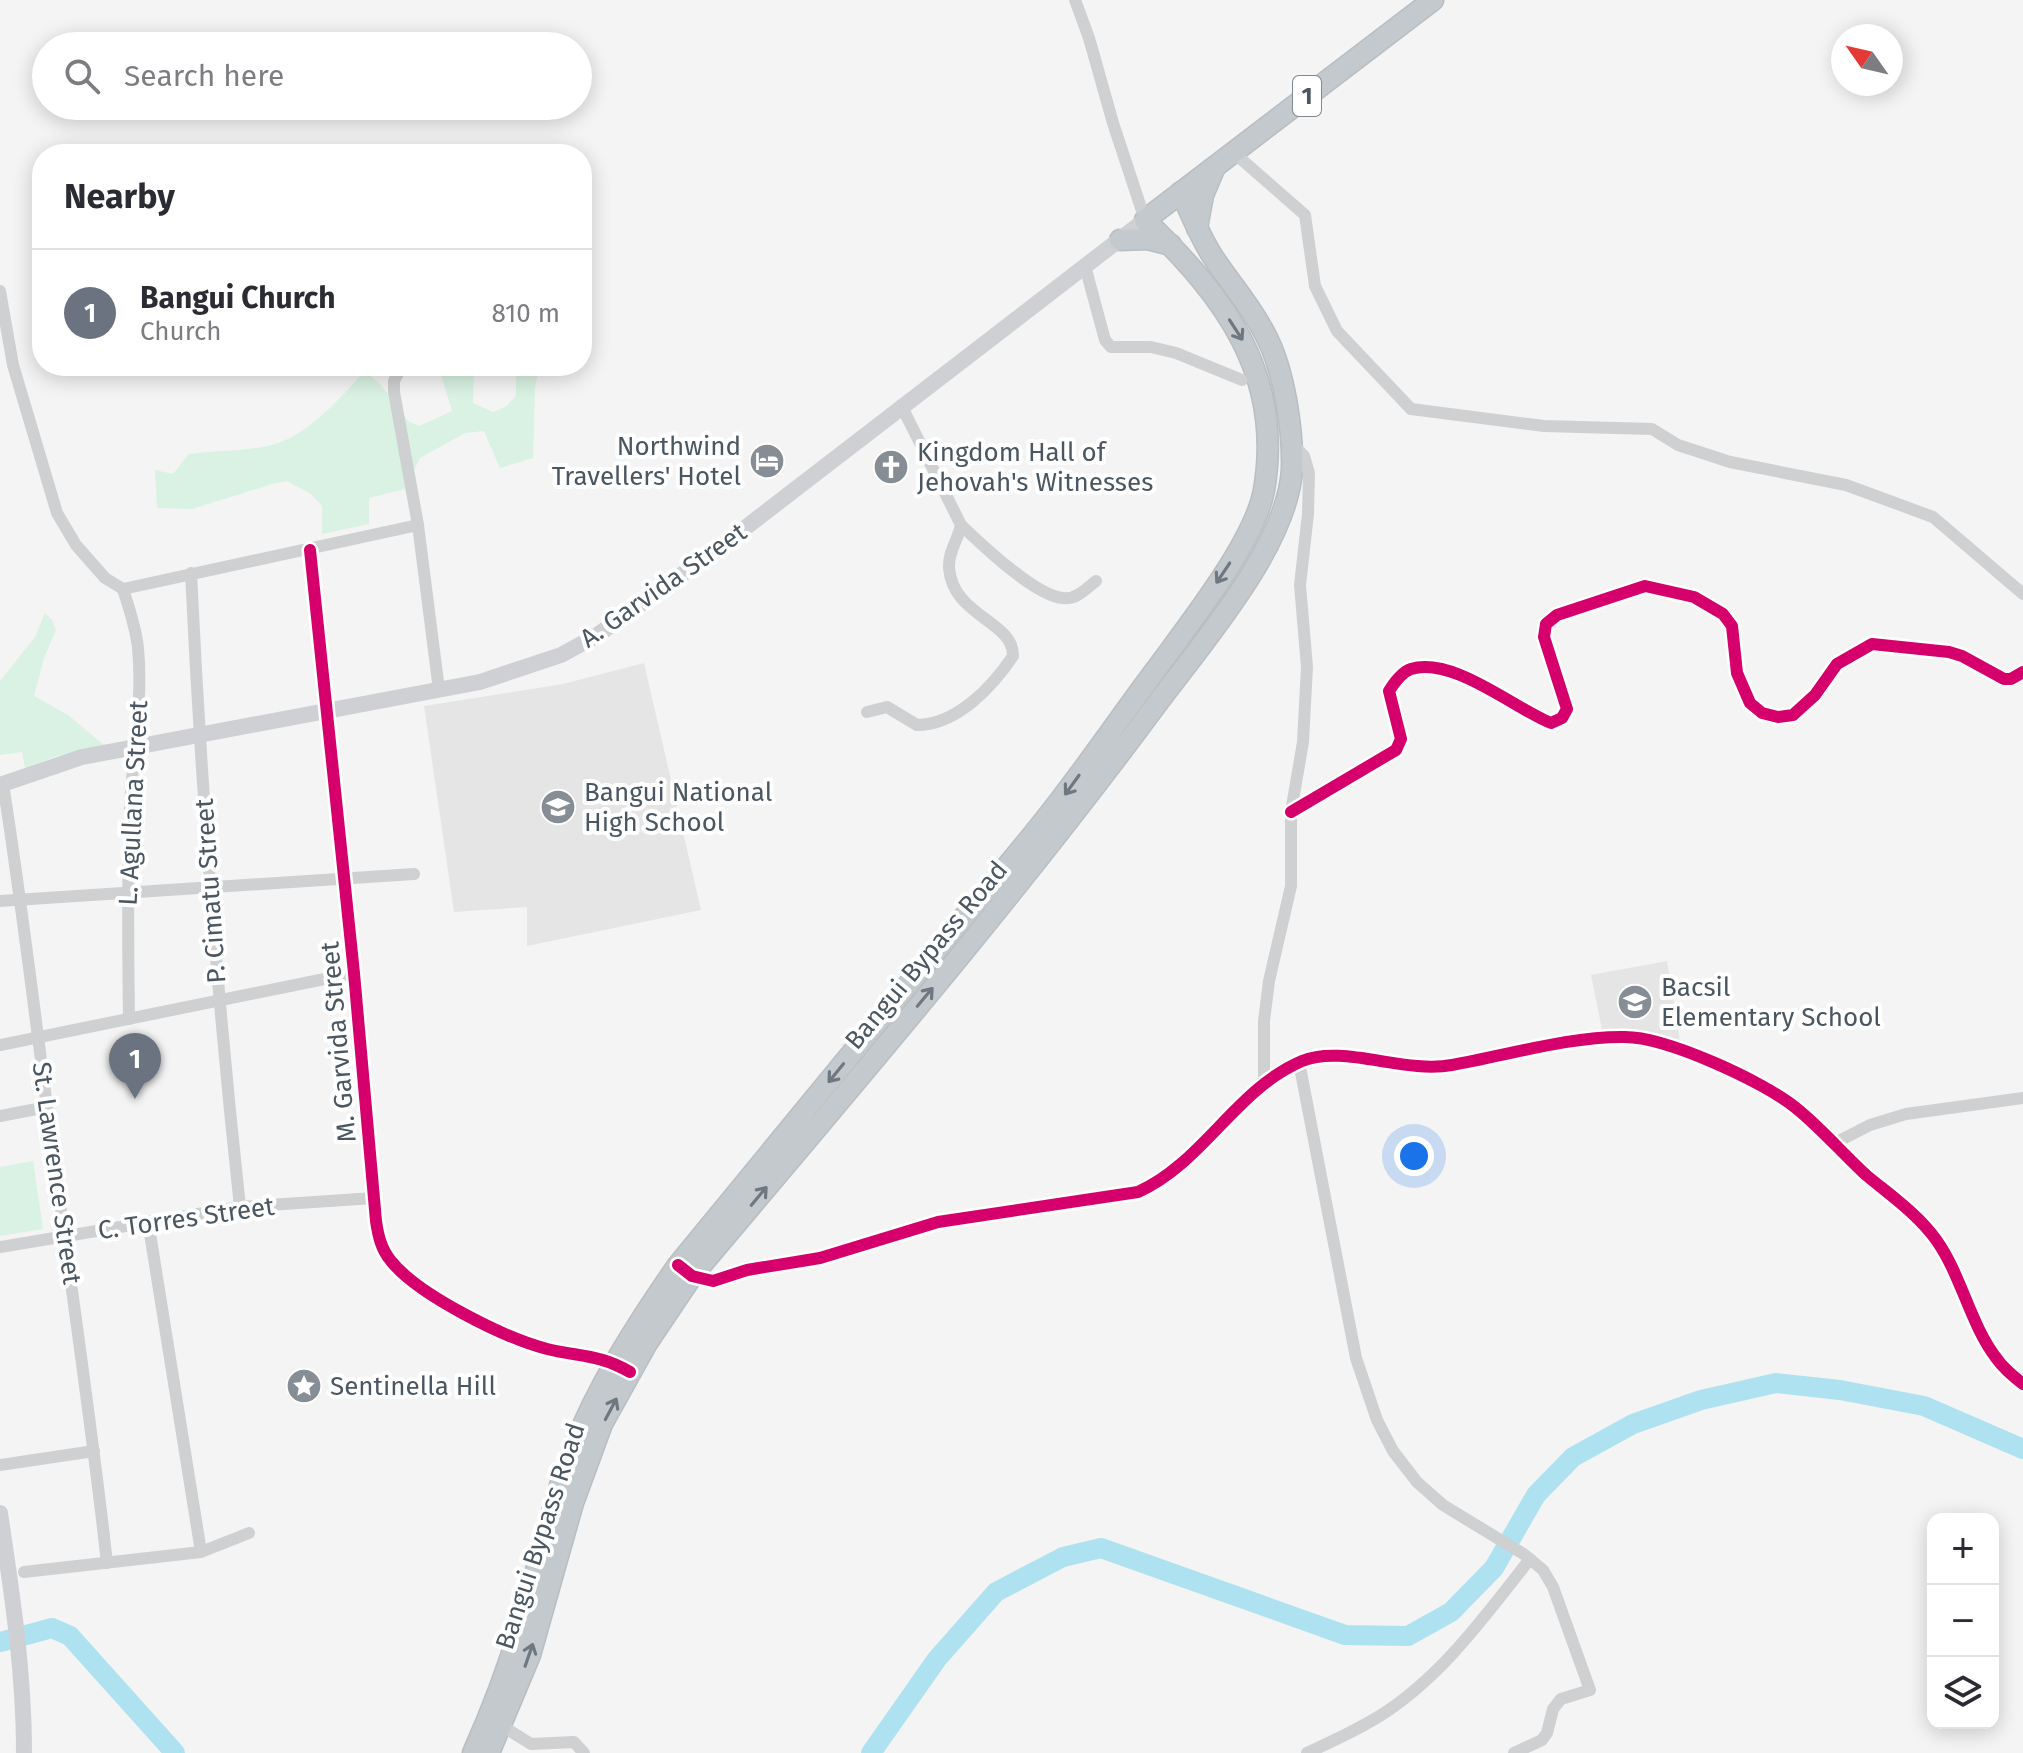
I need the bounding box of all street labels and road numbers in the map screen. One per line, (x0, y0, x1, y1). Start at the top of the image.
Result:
road number: 1 (1293, 76, 1321, 116)
street label: A. Garvida Street (574, 516, 753, 654)
street label: L. Agullana Street (113, 699, 154, 906)
street label: P. Cimatu Street (189, 797, 232, 985)
street label: Bangui Bypass Road (839, 855, 1014, 1056)
street label: M. Garvida Street (314, 940, 363, 1144)
street label: St. Lawrence Street (26, 1060, 88, 1287)
street label: C. Torres Street (96, 1191, 277, 1246)
street label: Bangui Bypass Road (489, 1419, 592, 1653)

